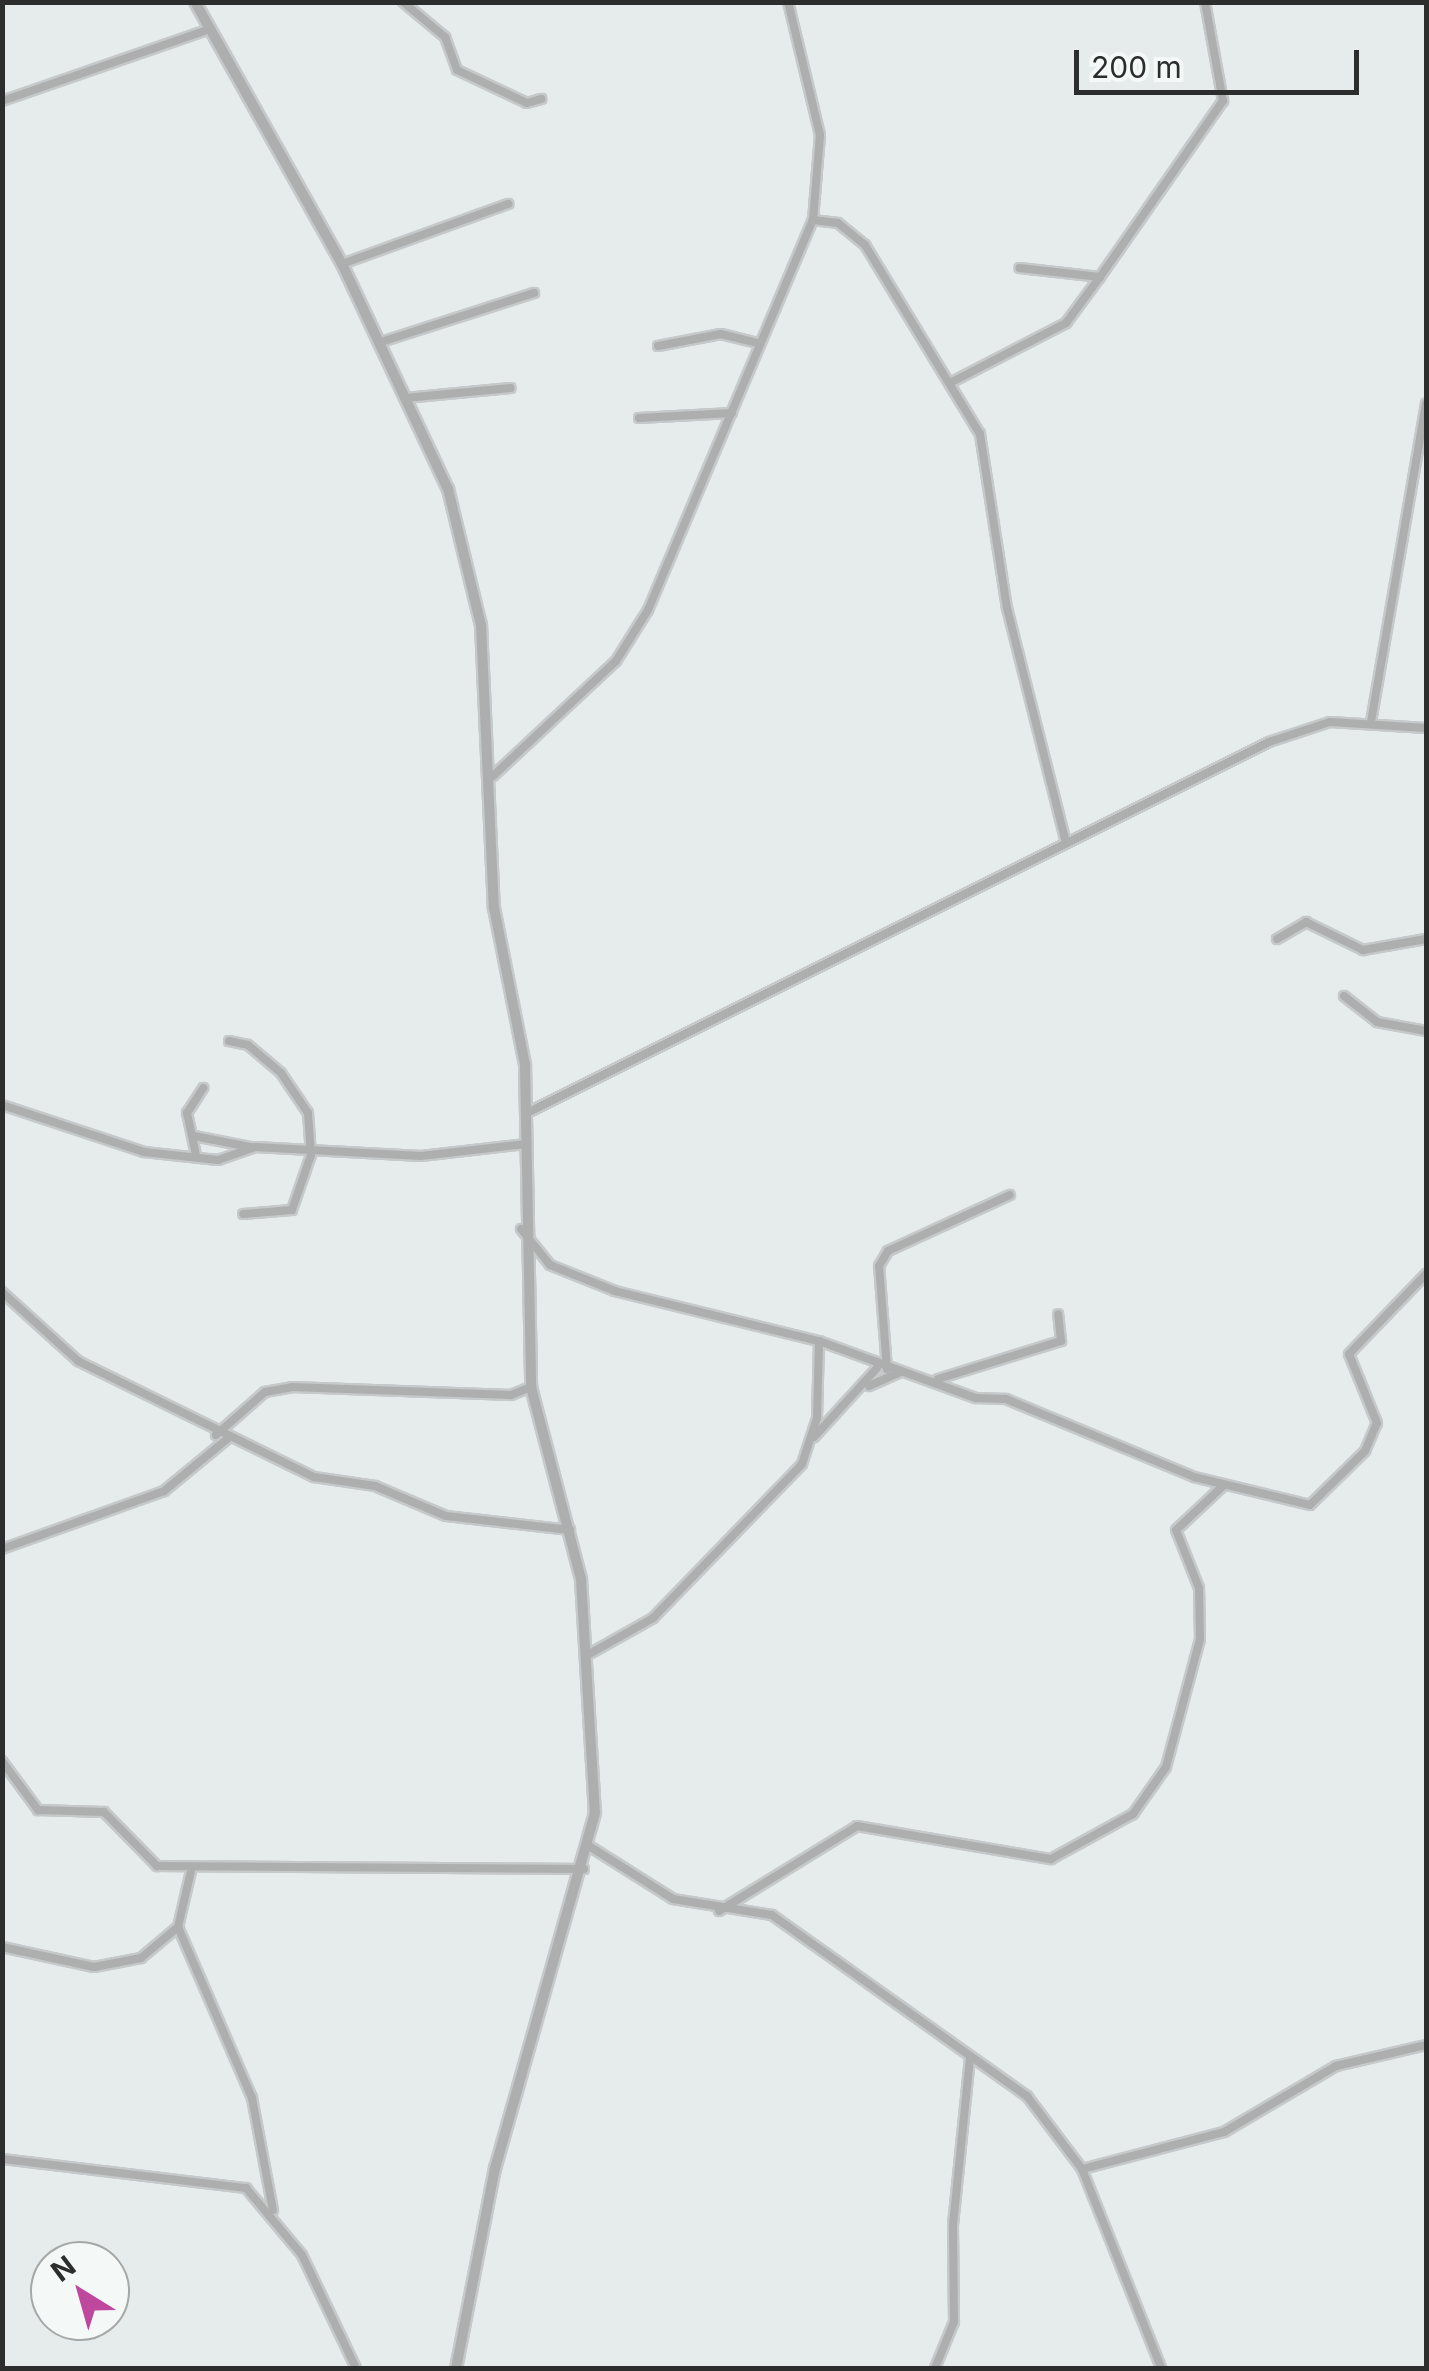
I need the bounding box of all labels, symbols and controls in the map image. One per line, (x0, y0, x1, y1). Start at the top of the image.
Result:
scale bar (1079, 30, 1364, 92)
text: 200 m (1091, 49, 1182, 85)
north arrow (30, 2241, 130, 2341)
text: N (44, 2249, 82, 2289)

